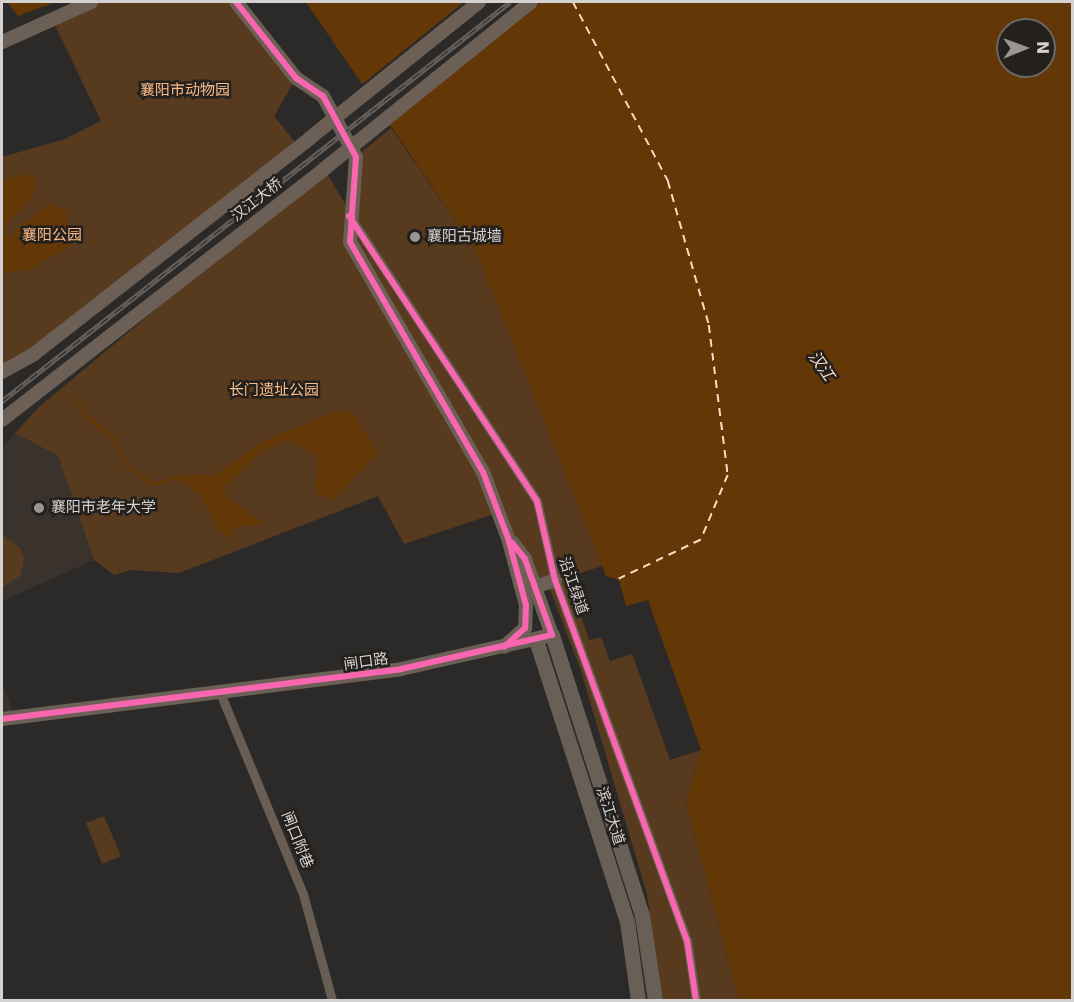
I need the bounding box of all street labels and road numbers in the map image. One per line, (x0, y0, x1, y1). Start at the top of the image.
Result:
street label: 汉江大桥 (228, 174, 286, 226)
street label: 沿江绿道 (555, 555, 591, 617)
street label: 闸口路 (342, 650, 390, 674)
street label: 滨江大道 (592, 785, 628, 847)
street label: 闸口附巷 (277, 809, 317, 871)

